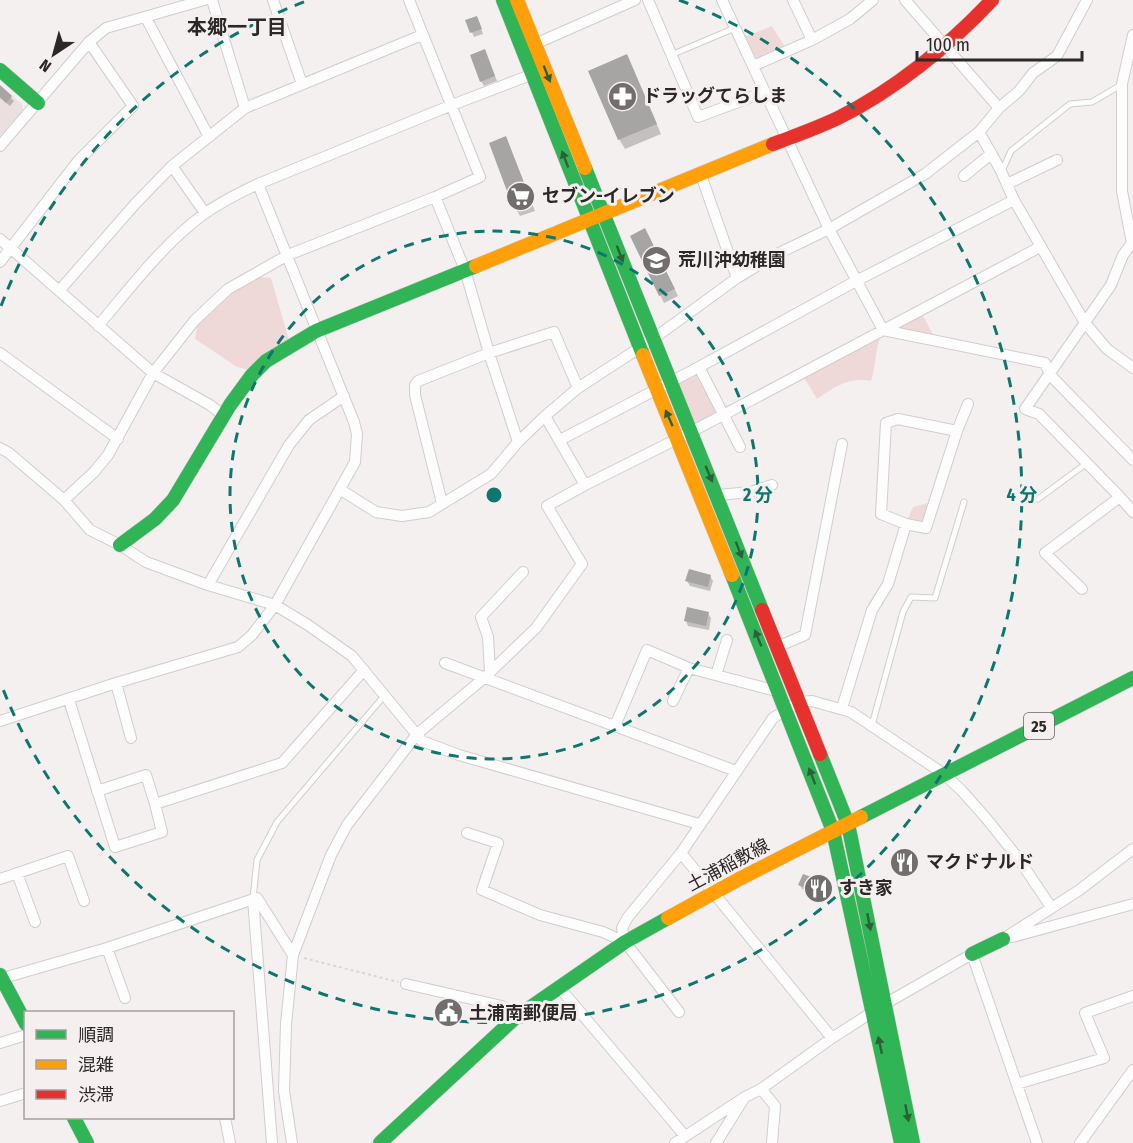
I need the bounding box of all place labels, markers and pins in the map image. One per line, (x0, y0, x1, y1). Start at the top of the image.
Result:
pharmacy icon: ドラッグてらしま (606, 80, 638, 112)
place label: ドラッグてらしま (643, 85, 787, 107)
supermarket icon: セブン-イレブン (505, 180, 537, 212)
place label: セブン-イレブン (542, 185, 675, 207)
school or university icon: 荒川沖幼稚園 (641, 244, 673, 276)
place label: 荒川沖幼稚園 (678, 249, 786, 271)
centre of rings (484, 485, 504, 505)
restaurant icon: マクドナルド (889, 846, 921, 878)
place label: マクドナルド (926, 851, 1034, 873)
restaurant icon: すき家 (802, 872, 834, 904)
place label: すき家 (839, 877, 893, 899)
public building icon: 土浦南郵便局 (432, 997, 464, 1029)
place label: 土浦南郵便局 (469, 1002, 577, 1024)

